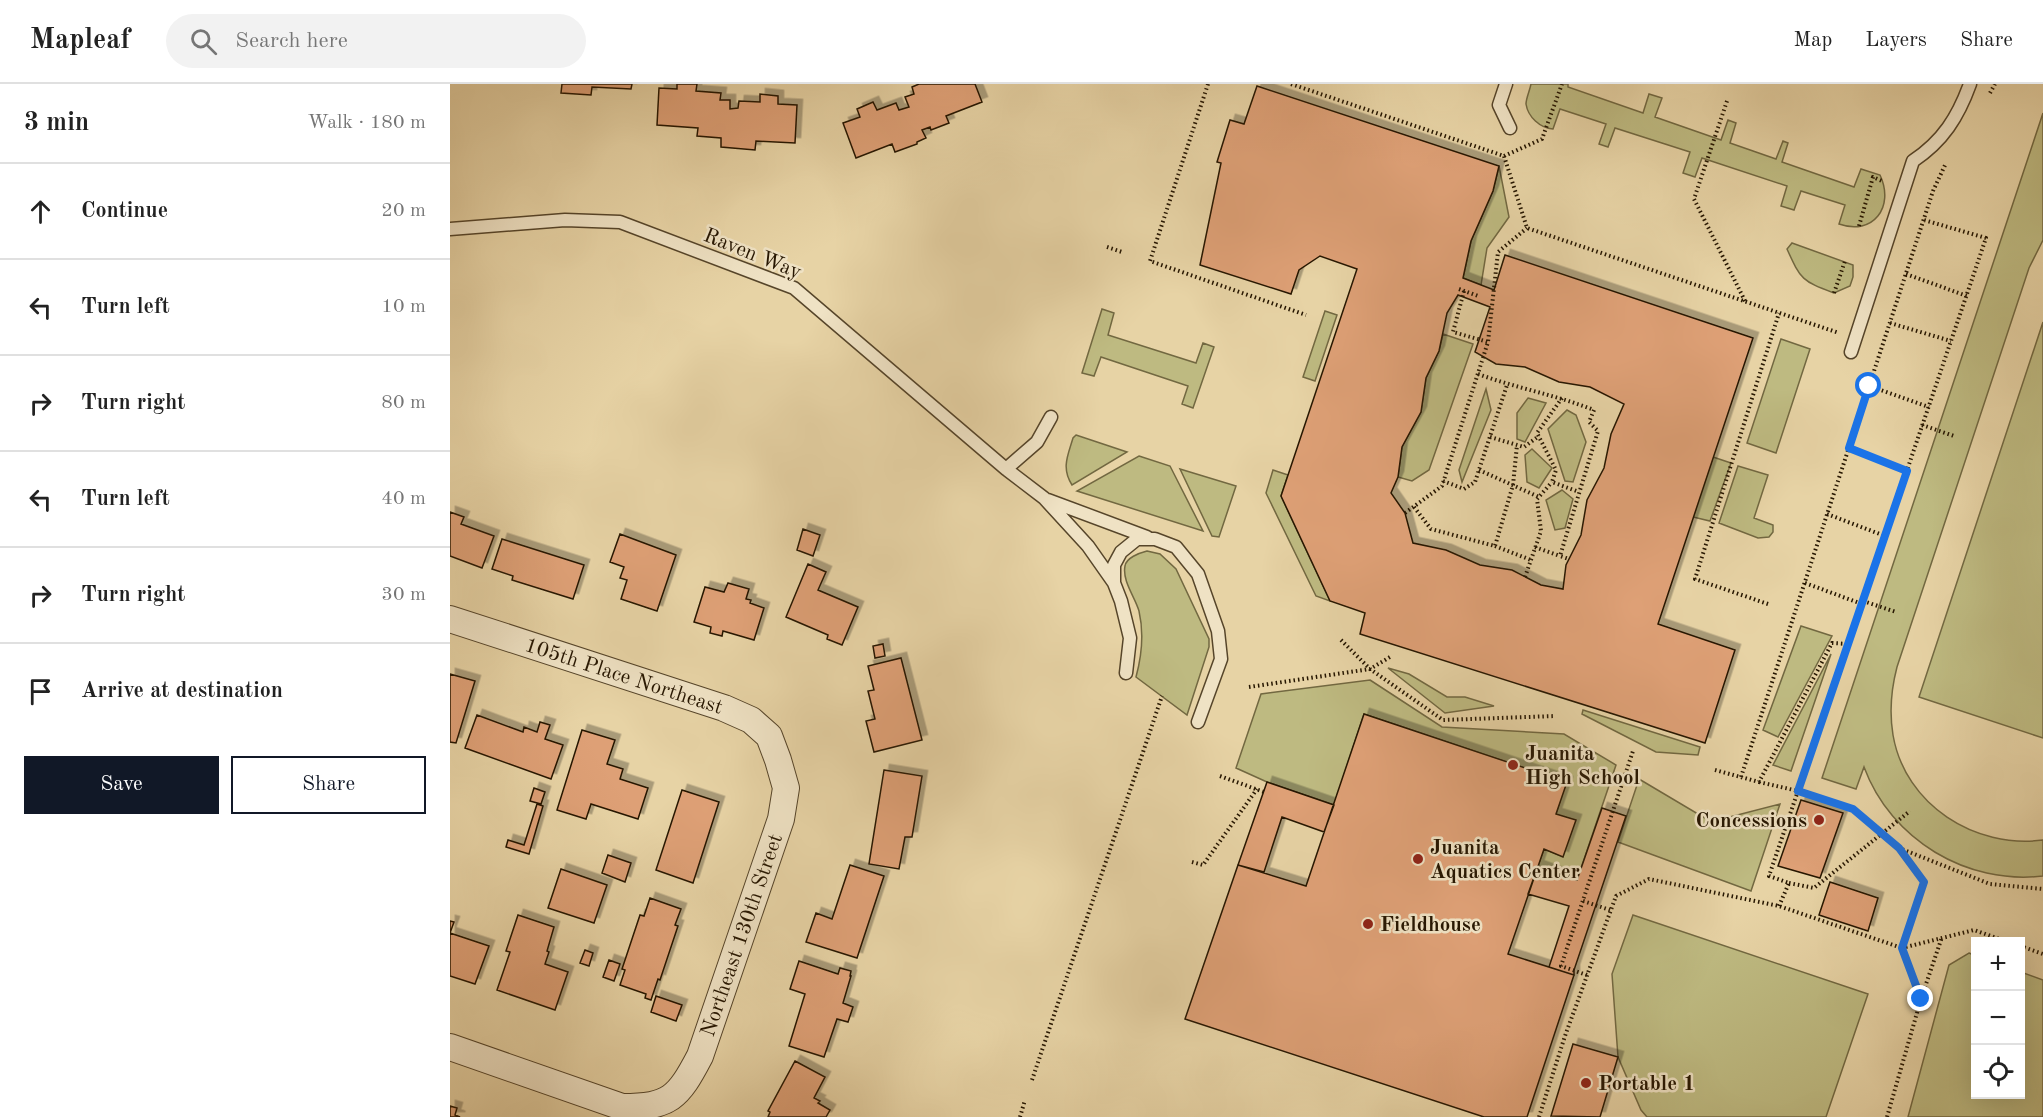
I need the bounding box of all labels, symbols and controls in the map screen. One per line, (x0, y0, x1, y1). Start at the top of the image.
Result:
search box (166, 14, 586, 68)
icon: search (187, 25, 220, 58)
text: Mapleaf (30, 27, 130, 55)
text: Search here (235, 30, 348, 52)
text: Map (1793, 30, 1832, 51)
text: Layers (1865, 30, 1927, 51)
text: Share (1960, 30, 2013, 51)
text: 3 min (24, 110, 89, 136)
text: Walk · 180 m (307, 113, 426, 133)
icon: ahead (24, 195, 57, 228)
text: Continue (81, 200, 168, 222)
text: 20 m (381, 201, 426, 221)
street label: Raven Way (700, 225, 804, 284)
icon: left (24, 291, 57, 324)
text: Turn left (81, 296, 170, 318)
text: 10 m (381, 297, 426, 317)
route start (1855, 372, 1881, 398)
icon: right (24, 387, 57, 420)
text: Turn right (81, 392, 185, 414)
text: 80 m (381, 393, 426, 413)
icon: left (24, 483, 57, 516)
text: Turn left (81, 488, 170, 510)
text: 40 m (381, 489, 426, 509)
icon: right (24, 579, 57, 612)
text: Turn right (81, 584, 185, 606)
text: 30 m (381, 585, 426, 605)
street label: 105th Place Northeast (522, 635, 725, 719)
icon: arrive (24, 675, 57, 708)
text: Arrive at destination (81, 680, 283, 702)
place label: Juanita High School (1525, 744, 1640, 789)
button: Save (24, 756, 219, 814)
button: Share (231, 756, 426, 814)
marker: Juanita High School (1506, 758, 1520, 772)
place label: Concessions (1696, 811, 1807, 832)
marker: Concessions (1812, 813, 1826, 827)
street label: Northeast 130th Street (698, 831, 787, 1040)
place label: Juanita Aquatics Center (1430, 838, 1580, 883)
marker: Juanita Aquatics Center (1411, 852, 1425, 866)
place label: Fieldhouse (1380, 915, 1481, 936)
marker: Fieldhouse (1361, 917, 1375, 931)
map controls (1971, 937, 2025, 1099)
button: + (1971, 937, 2025, 991)
route end (1907, 985, 1933, 1011)
button: − (1971, 991, 2025, 1045)
button: locate (1971, 1045, 2025, 1099)
place label: Portable 1 (1598, 1074, 1695, 1095)
marker: Portable 1 (1579, 1076, 1593, 1090)

